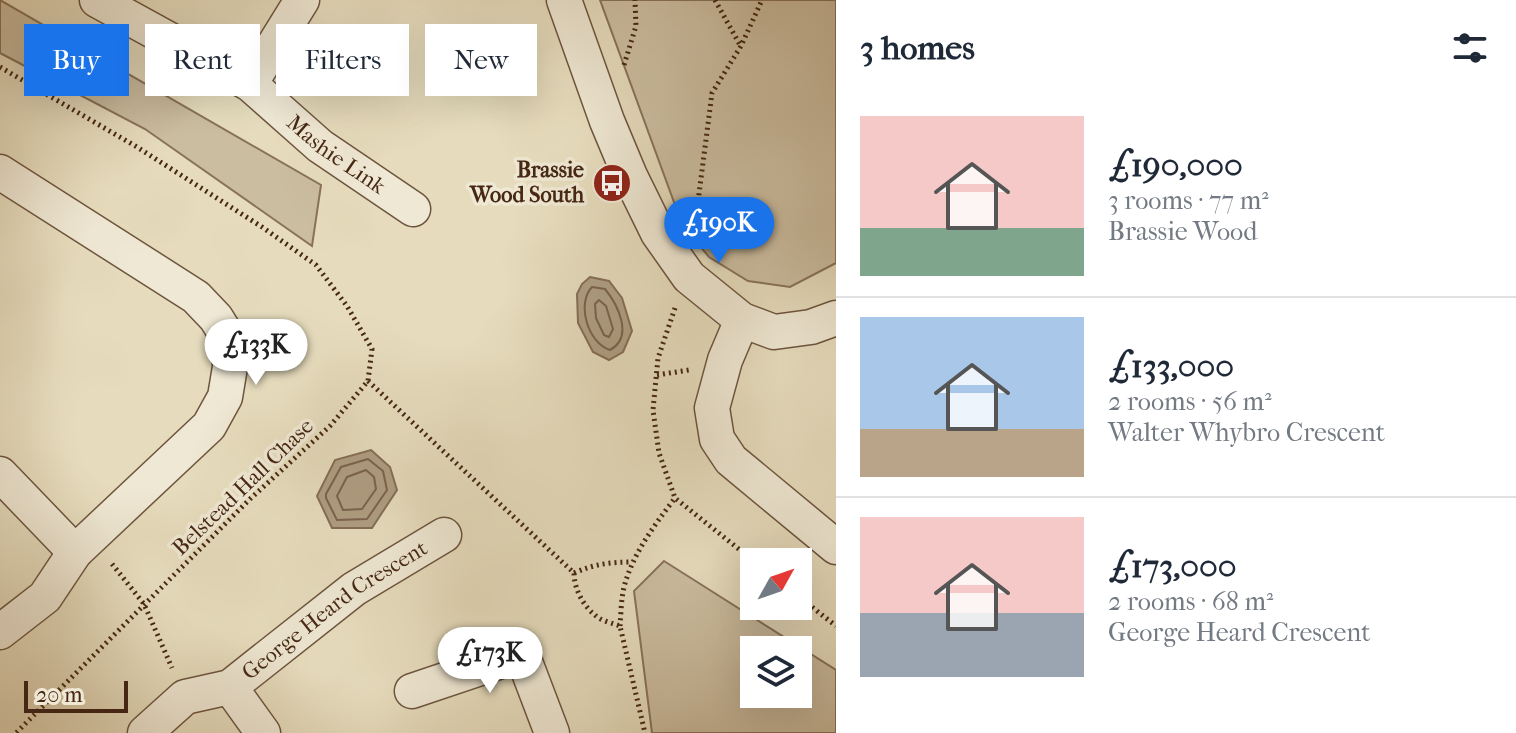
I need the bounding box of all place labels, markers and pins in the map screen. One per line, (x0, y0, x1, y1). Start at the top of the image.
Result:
place label: Brassie Wood South (469, 157, 585, 208)
bus stop icon: Brassie Wood South (591, 162, 633, 204)
pin: £190K (663, 197, 775, 265)
pin: £133K (200, 319, 312, 387)
pin: £173K (434, 627, 546, 695)

